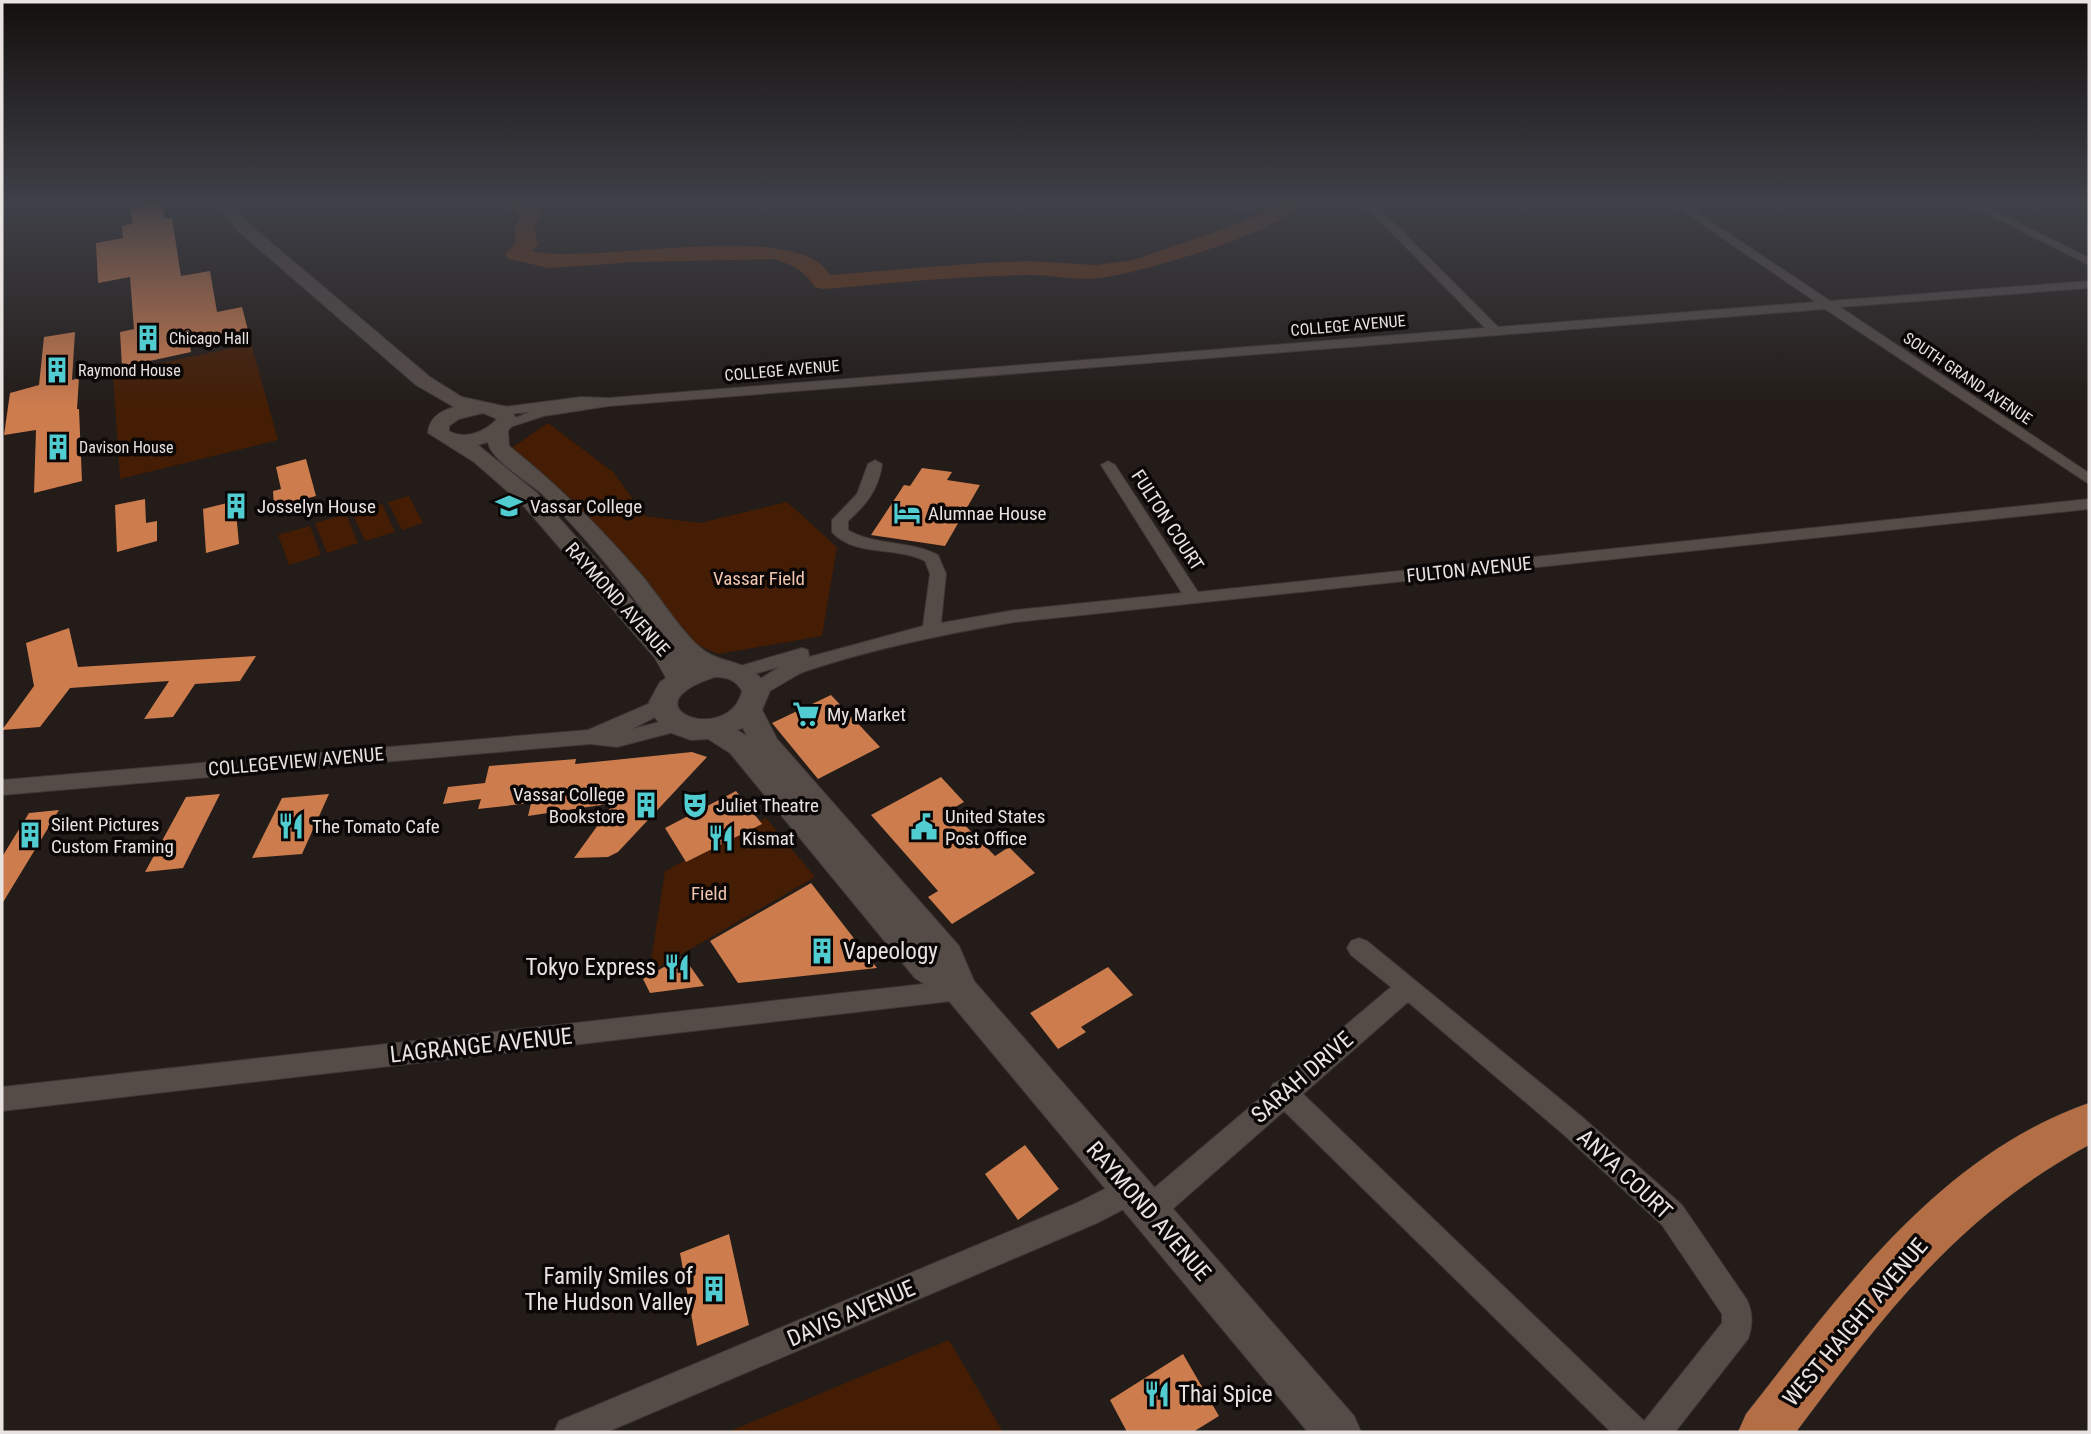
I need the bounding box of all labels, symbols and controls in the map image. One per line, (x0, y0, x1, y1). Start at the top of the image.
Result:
street label: COLLEGE AVENUE (1290, 311, 1406, 340)
building icon: Chicago Hall (133, 323, 163, 353)
street label: SOUTH GRAND AVENUE (1900, 328, 2036, 429)
place label: Chicago Hall (169, 329, 249, 348)
building icon: Raymond House (42, 355, 72, 385)
street label: COLLEGE AVENUE (724, 356, 840, 385)
place label: Raymond House (78, 361, 181, 380)
building icon: Davison House (43, 432, 73, 462)
place label: Davison House (79, 438, 173, 457)
street label: FULTON COURT (1126, 466, 1209, 575)
building icon: Josselyn House (221, 491, 251, 521)
school or university icon: Vassar College (494, 491, 524, 521)
place label: Josselyn House (257, 495, 376, 518)
place label: Vassar College (530, 495, 642, 518)
hotel icon: Alumnae House (892, 498, 922, 528)
place label: Alumnae House (928, 502, 1047, 525)
street label: RAYMOND AVENUE (561, 538, 675, 661)
street label: FULTON AVENUE (1405, 551, 1533, 587)
park label: Vassar Field (713, 567, 805, 590)
supermarket icon: My Market (791, 699, 821, 729)
place label: My Market (827, 703, 906, 726)
street label: COLLEGEVIEW AVENUE (207, 742, 385, 781)
place label: Vassar College Bookstore (513, 783, 625, 828)
building icon: Vassar College Bookstore (631, 790, 661, 820)
theatre icon: Juliet Theatre (680, 790, 710, 820)
place label: Juliet Theatre (716, 794, 819, 817)
place label: United States Post Office (945, 805, 1045, 850)
restaurant icon: The Tomato Cafe (276, 811, 306, 841)
public building icon: United States Post Office (909, 812, 939, 842)
place label: Silent Pictures Custom Framing (51, 813, 174, 858)
place label: The Tomato Cafe (312, 815, 440, 838)
building icon: Silent Pictures Custom Framing (15, 820, 45, 850)
restaurant icon: Kismat (706, 823, 736, 853)
place label: Kismat (742, 827, 794, 850)
park label: Field (691, 882, 727, 905)
building icon: Vapeology (807, 936, 837, 966)
place label: Vapeology (843, 938, 938, 965)
restaurant icon: Tokyo Express (662, 952, 692, 982)
place label: Tokyo Express (526, 954, 656, 981)
street label: LAGRANGE AVENUE (389, 1023, 574, 1068)
street label: SARAH DRIVE (1246, 1026, 1359, 1129)
street label: ANYA COURT (1572, 1124, 1678, 1225)
street label: RAYMOND AVENUE (1081, 1136, 1216, 1286)
street label: WEST HAIGHT AVENUE (1777, 1233, 1933, 1412)
place label: Family Smiles of The Hudson Valley (524, 1263, 694, 1316)
building icon: Family Smiles of The Hudson Valley (699, 1274, 729, 1304)
street label: DAVIS AVENUE (783, 1274, 919, 1353)
restaurant icon: Thai Spice (1142, 1379, 1172, 1409)
place label: Thai Spice (1178, 1381, 1273, 1408)

